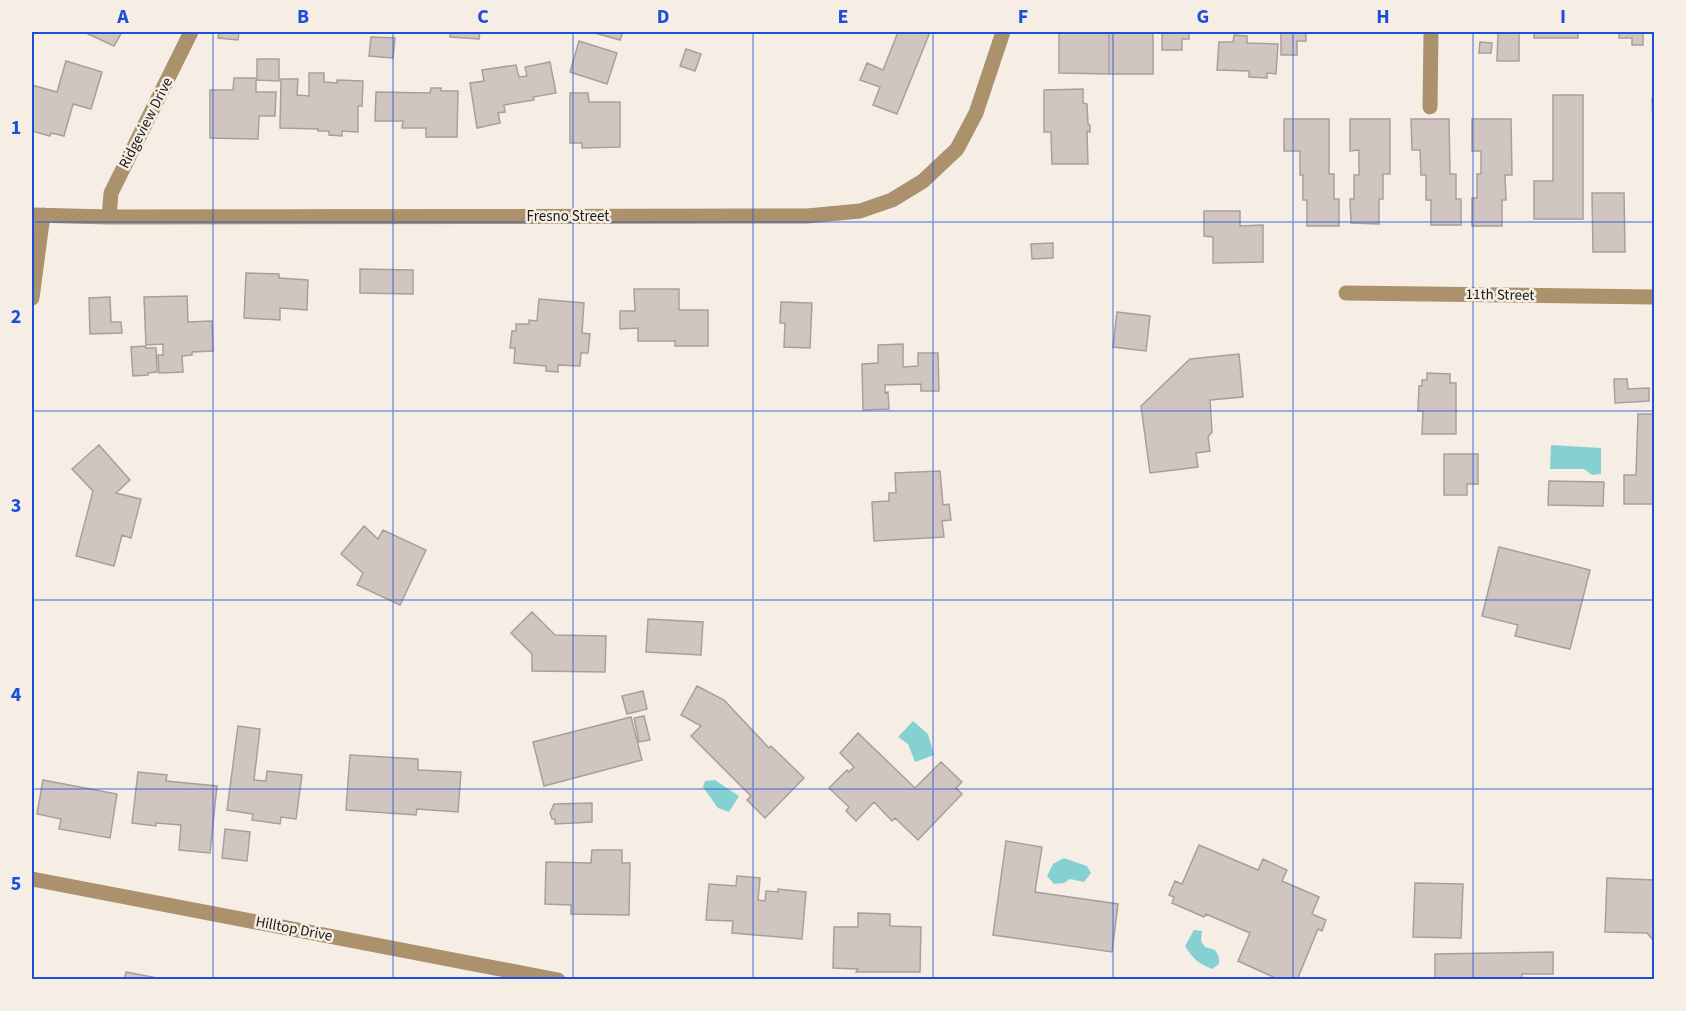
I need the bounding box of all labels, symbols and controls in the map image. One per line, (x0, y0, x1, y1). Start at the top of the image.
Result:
text: A (116, 3, 129, 31)
text: B (297, 3, 309, 31)
text: C (477, 3, 489, 31)
text: D (657, 3, 669, 31)
text: E (838, 3, 848, 31)
text: F (1018, 3, 1028, 31)
text: G (1197, 3, 1209, 31)
text: H (1376, 3, 1390, 31)
text: I (1560, 3, 1566, 31)
street label: Ridgeview Drive (114, 74, 178, 172)
text: 1 (11, 114, 21, 142)
street label: Fresno Street (527, 206, 609, 227)
street label: 11th Street (1465, 284, 1535, 306)
text: 2 (11, 303, 21, 331)
text: 3 (11, 492, 21, 520)
text: 4 (11, 681, 22, 709)
text: 5 (11, 870, 21, 898)
street label: Hilltop Drive (254, 911, 334, 947)

